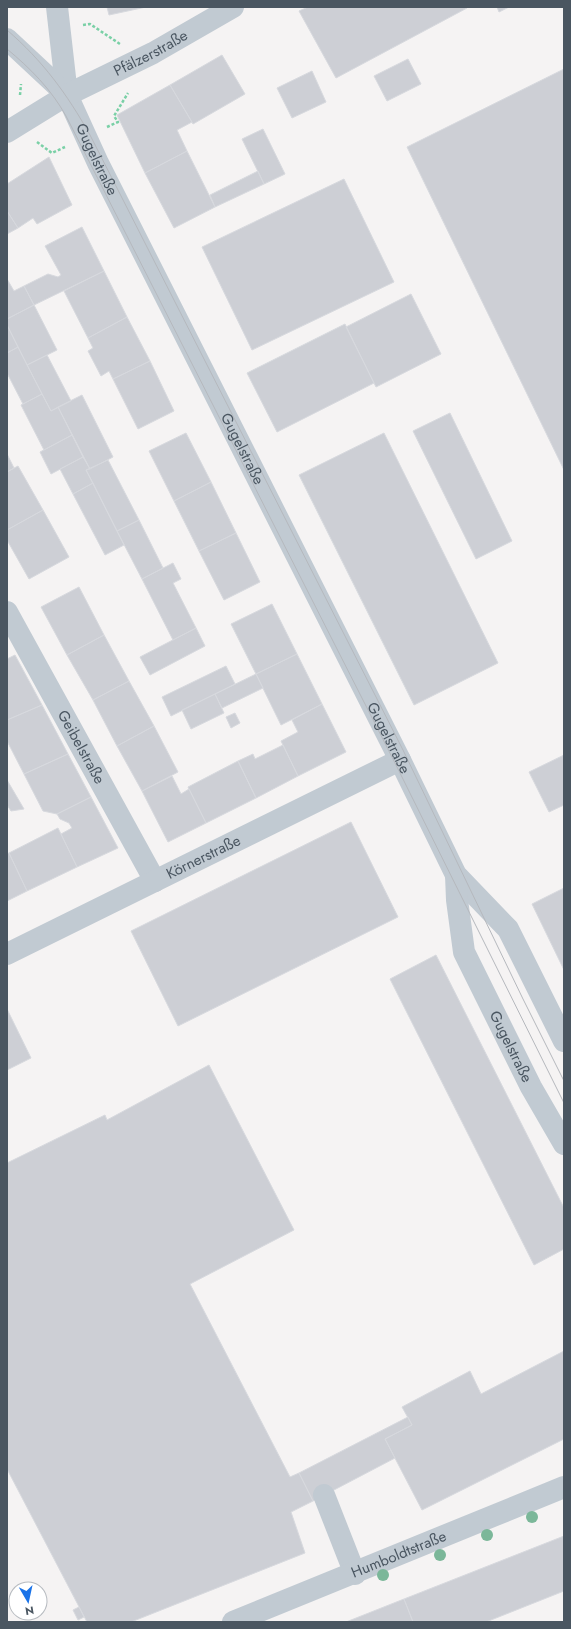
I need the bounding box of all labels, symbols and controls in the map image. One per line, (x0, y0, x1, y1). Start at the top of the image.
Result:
street label: Pfälzerstraße (110, 24, 192, 82)
street label: Gugelstraße (70, 120, 124, 199)
street label: Gugelstraße (215, 409, 270, 489)
street label: Gugelstraße (361, 698, 416, 778)
street label: Geibelstraße (52, 706, 111, 788)
street label: Körnerstraße (162, 829, 245, 885)
street label: Gugelstraße (484, 1007, 538, 1086)
street label: Humboldtstraße (348, 1525, 450, 1584)
north arrow (8, 1581, 48, 1621)
text: N (24, 1602, 35, 1619)

